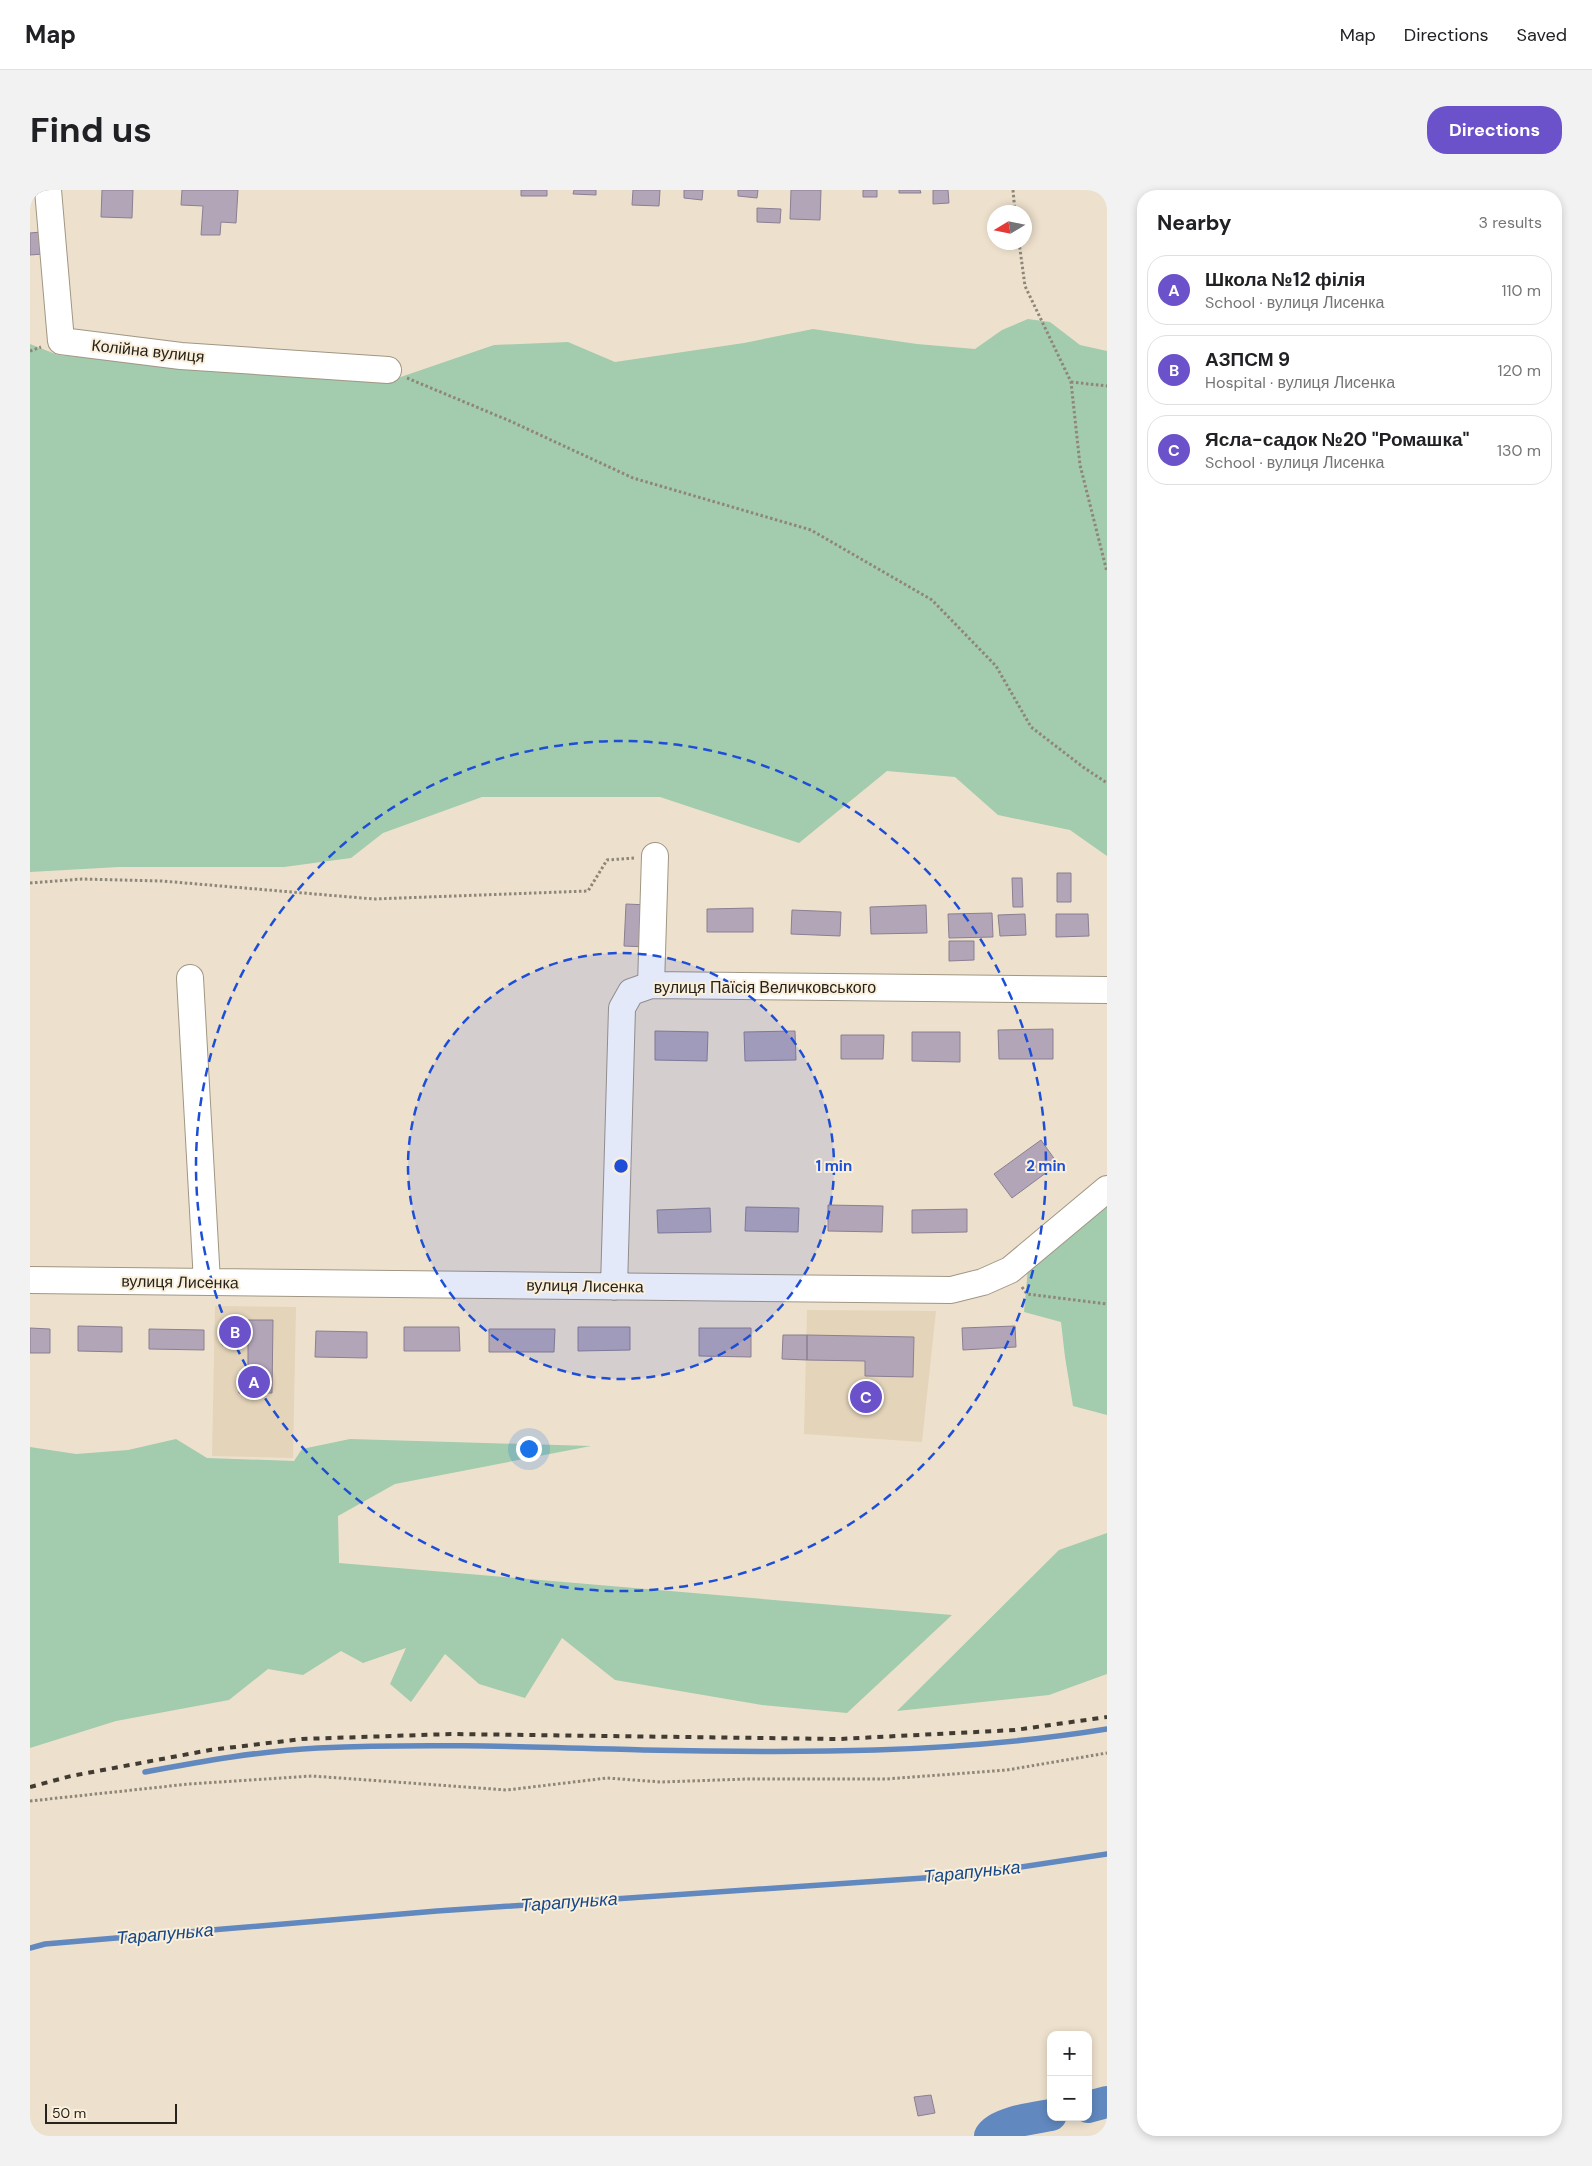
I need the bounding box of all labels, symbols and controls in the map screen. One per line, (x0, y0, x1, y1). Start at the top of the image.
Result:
text: Map (25, 19, 76, 50)
text: Map (1340, 23, 1376, 47)
text: Directions (1404, 23, 1489, 47)
text: Saved (1517, 23, 1567, 47)
button: Directions (1427, 106, 1562, 154)
text: Find us (30, 107, 152, 153)
north arrow (987, 205, 1032, 250)
text: Nearby (1157, 209, 1231, 237)
text: 3 results (1479, 212, 1542, 233)
text: Школа №12 філія (1205, 267, 1365, 292)
text: A (1168, 280, 1180, 301)
text: 110 m (1502, 280, 1541, 301)
text: School · вулиця Лисенка (1205, 292, 1384, 313)
street label: Колійна вулиця (90, 335, 206, 367)
text: АЗПСМ 9 (1205, 347, 1290, 372)
text: B (1169, 360, 1179, 381)
text: 120 m (1497, 360, 1541, 381)
text: Hospital · вулиця Лисенка (1205, 372, 1395, 393)
text: Ясла-садок №20 "Ромашка" (1205, 427, 1470, 452)
text: C (1168, 440, 1180, 461)
text: 130 m (1497, 440, 1541, 461)
text: School · вулиця Лисенка (1205, 452, 1384, 473)
street label: вулиця Паїсія Величковського (654, 977, 876, 998)
text: 1 min (816, 1156, 852, 1176)
text: 2 min (1026, 1156, 1066, 1176)
centre of rings (612, 1157, 630, 1175)
street label: вулиця Лисенка (121, 1270, 239, 1294)
street label: вулиця Лисенка (526, 1274, 644, 1298)
pin: B (219, 1313, 251, 1351)
pin: A (238, 1363, 270, 1401)
pin: C (850, 1378, 882, 1416)
your location (516, 1436, 542, 1462)
water label: Тарапунька (922, 1855, 1022, 1889)
water label: Тарапунька (520, 1887, 618, 1917)
water label: Тарапунька (116, 1918, 214, 1950)
map controls (1047, 2031, 1092, 2121)
button: + (1047, 2031, 1092, 2076)
button: − (1047, 2076, 1092, 2121)
scale bar (45, 2101, 178, 2124)
text: 50 m (52, 2104, 86, 2122)

